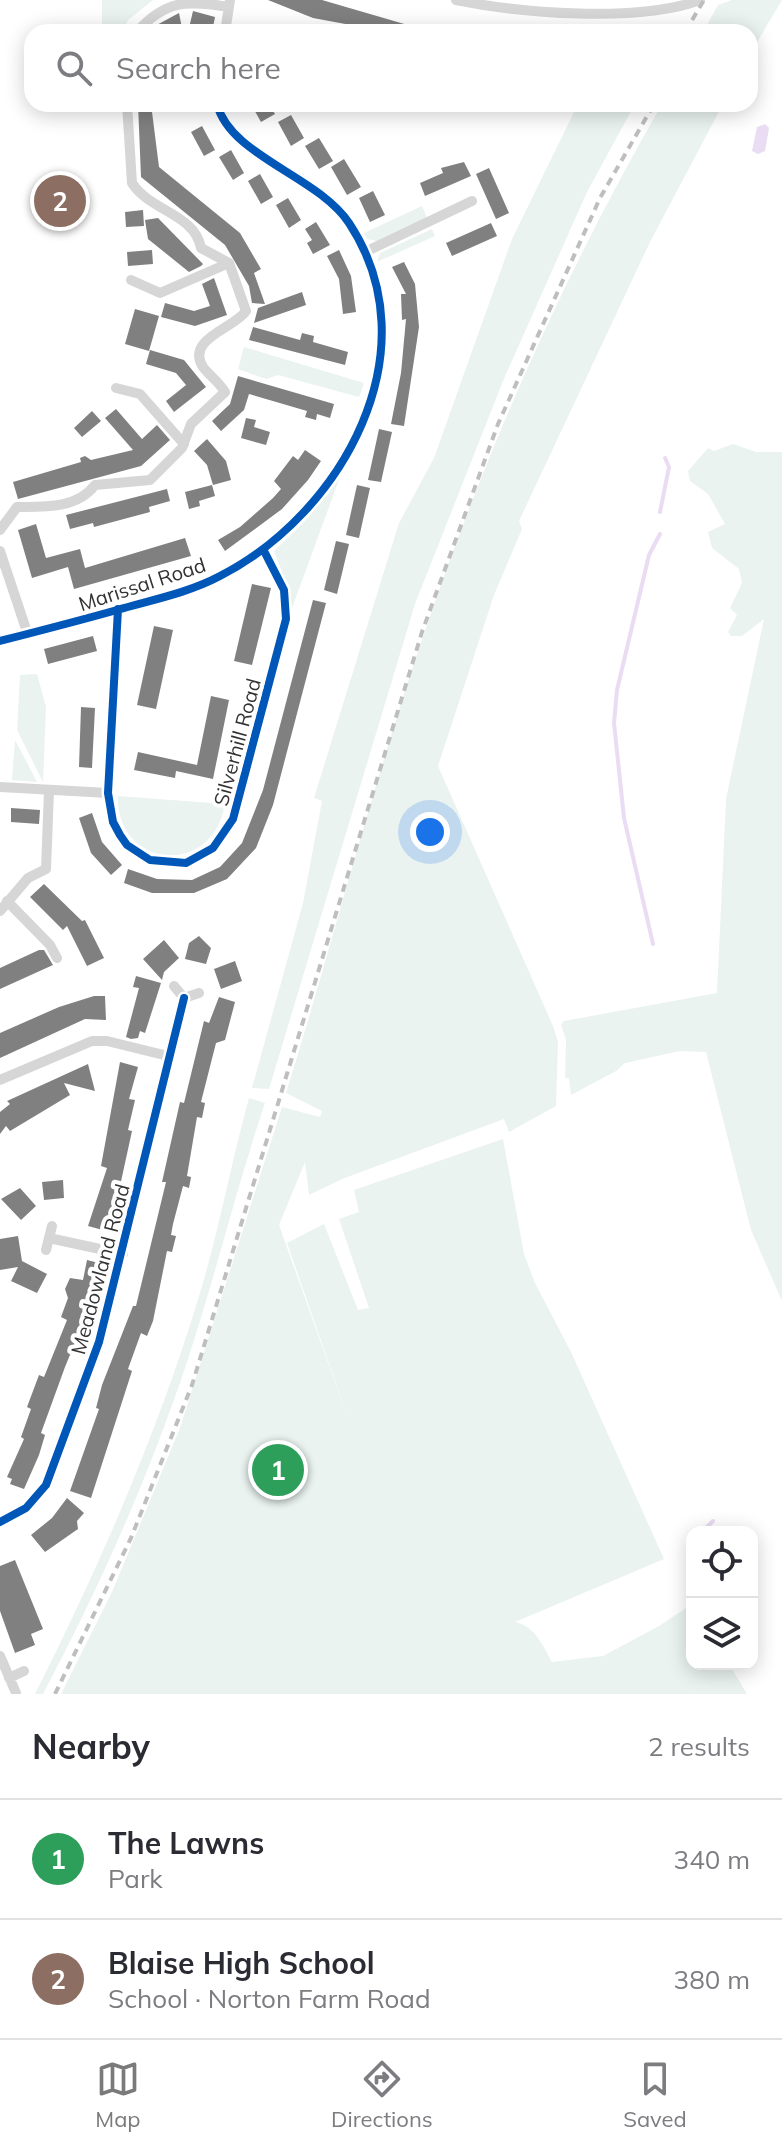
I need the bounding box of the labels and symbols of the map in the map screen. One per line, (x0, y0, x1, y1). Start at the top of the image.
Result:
pin: 2 (34, 171, 86, 231)
street label: Marissal Road (75, 552, 209, 616)
street label: Silverhill Road (208, 676, 266, 808)
your location (410, 812, 450, 852)
street label: Meadowland Road (65, 1181, 135, 1357)
pin: 1 (252, 1440, 304, 1500)

